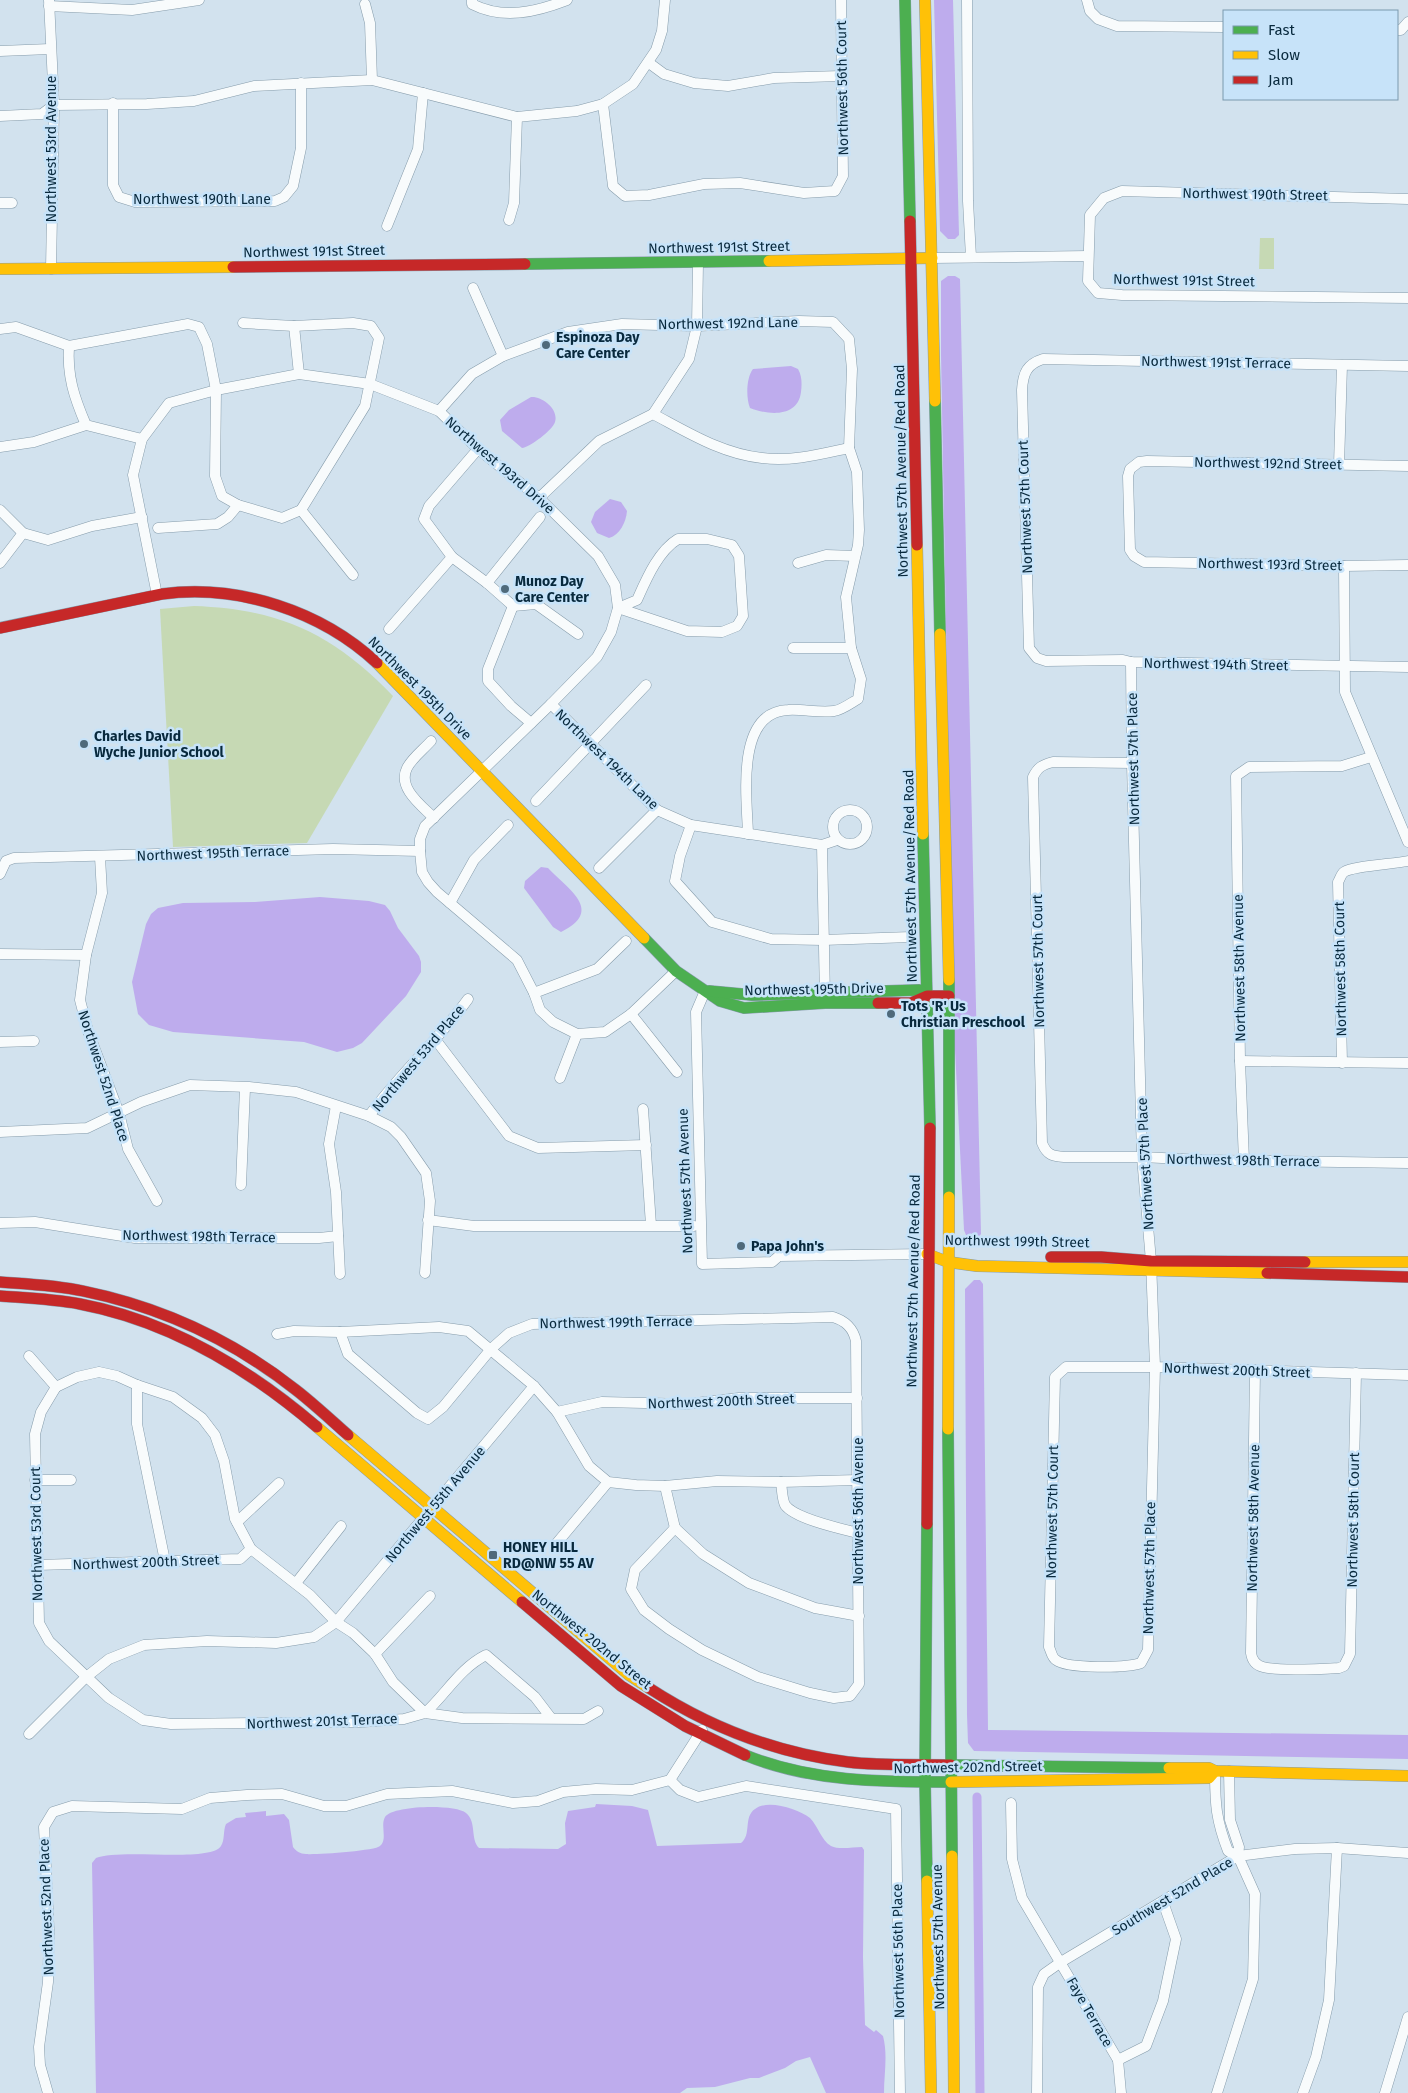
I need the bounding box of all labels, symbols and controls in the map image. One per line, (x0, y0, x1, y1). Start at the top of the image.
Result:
legend (1223, 10, 1398, 100)
street label: Northwest 56th Court (833, 19, 852, 156)
text: Fast (1268, 21, 1295, 39)
text: Slow (1268, 46, 1300, 64)
text: Jam (1268, 71, 1294, 89)
street label: Northwest 53rd Avenue (43, 76, 60, 222)
street label: Northwest 190th Street (1182, 185, 1329, 204)
street label: Northwest 190th Lane (133, 191, 271, 208)
street label: Northwest 191st Street (648, 238, 791, 257)
street label: Northwest 191st Street (243, 242, 386, 261)
street label: Northwest 191st Street (1113, 271, 1256, 290)
street label: Northwest 192nd Lane (658, 314, 798, 333)
place label: Espinoza Day Care Center (556, 329, 640, 362)
marker: Espinoza Day Care Center (540, 339, 552, 351)
street label: Northwest 191st Terrace (1141, 353, 1291, 372)
street label: Northwest 57th Avenue/Red Road (891, 364, 912, 578)
street label: Northwest 193rd Drive (441, 413, 558, 518)
street label: Northwest 57th Court (1015, 439, 1036, 574)
street label: Northwest 192nd Street (1194, 454, 1343, 473)
street label: Northwest 193rd Street (1198, 555, 1343, 574)
place label: Munoz Day Care Center (515, 573, 589, 606)
marker: Munoz Day Care Center (499, 583, 511, 595)
street label: Northwest 195th Drive (364, 633, 475, 744)
street label: Northwest 194th Street (1143, 655, 1290, 674)
street label: Northwest 57th Place (1124, 692, 1143, 826)
street label: Northwest 194th Lane (551, 706, 662, 813)
place label: Charles David Wyche Junior School (94, 728, 225, 761)
marker: Charles David Wyche Junior School (78, 738, 90, 750)
street label: Northwest 57th Avenue/Red Road (900, 769, 921, 983)
street label: Northwest 195th Terrace (136, 842, 290, 865)
street label: Northwest 57th Court (1029, 893, 1048, 1028)
street label: Northwest 58th Avenue (1230, 894, 1249, 1042)
street label: Northwest 58th Court (1331, 900, 1350, 1037)
street label: Northwest 195th Drive (744, 980, 884, 999)
place label: Tots 'R' Us Christian Preschool (901, 998, 1026, 1031)
street label: Northwest 53rd Place (369, 1002, 468, 1115)
street label: Northwest 52nd Place (74, 1008, 133, 1144)
marker: Tots 'R' Us Christian Preschool (885, 1008, 897, 1020)
street label: Northwest 57th Place (1134, 1097, 1157, 1231)
street label: Northwest 57th Avenue (674, 1108, 697, 1254)
street label: Northwest 198th Terrace (1166, 1151, 1320, 1170)
street label: Northwest 57th Avenue/Red Road (903, 1174, 924, 1388)
street label: Northwest 198th Terrace (122, 1227, 276, 1246)
street label: Northwest 199th Street (944, 1232, 1091, 1251)
place label: Papa John's (751, 1238, 824, 1255)
marker: Papa John's (735, 1240, 747, 1252)
street label: Northwest 199th Terrace (539, 1313, 693, 1332)
street label: Northwest 200th Street (1163, 1359, 1312, 1382)
street label: Northwest 200th Street (647, 1390, 796, 1413)
street label: Northwest 56th Avenue (850, 1437, 867, 1585)
street label: Northwest 55th Avenue (382, 1443, 489, 1566)
street label: Northwest 57th Court (1043, 1444, 1062, 1579)
street label: Northwest 58th Avenue (1244, 1444, 1263, 1592)
street label: Northwest 58th Court (1344, 1451, 1363, 1588)
street label: Northwest 53rd Court (27, 1466, 46, 1601)
street label: Northwest 57th Place (1140, 1501, 1159, 1635)
place label: HONEY HILL RD@NW 55 AV (503, 1539, 595, 1572)
marker: HONEY HILL RD@NW 55 AV (487, 1549, 499, 1561)
street label: Northwest 200th Street (72, 1551, 221, 1574)
street label: Northwest 202nd Street (528, 1586, 656, 1694)
street label: Northwest 201st Terrace (246, 1710, 398, 1733)
street label: Northwest 202nd Street (893, 1758, 1044, 1777)
street label: Northwest 52nd Place (36, 1838, 57, 1976)
street label: Southwest 52nd Place (1109, 1854, 1236, 1939)
street label: Northwest 57th Avenue (929, 1864, 948, 2010)
street label: Northwest 56th Place (889, 1884, 908, 2018)
street label: Faye Terrace (1063, 1974, 1116, 2050)

